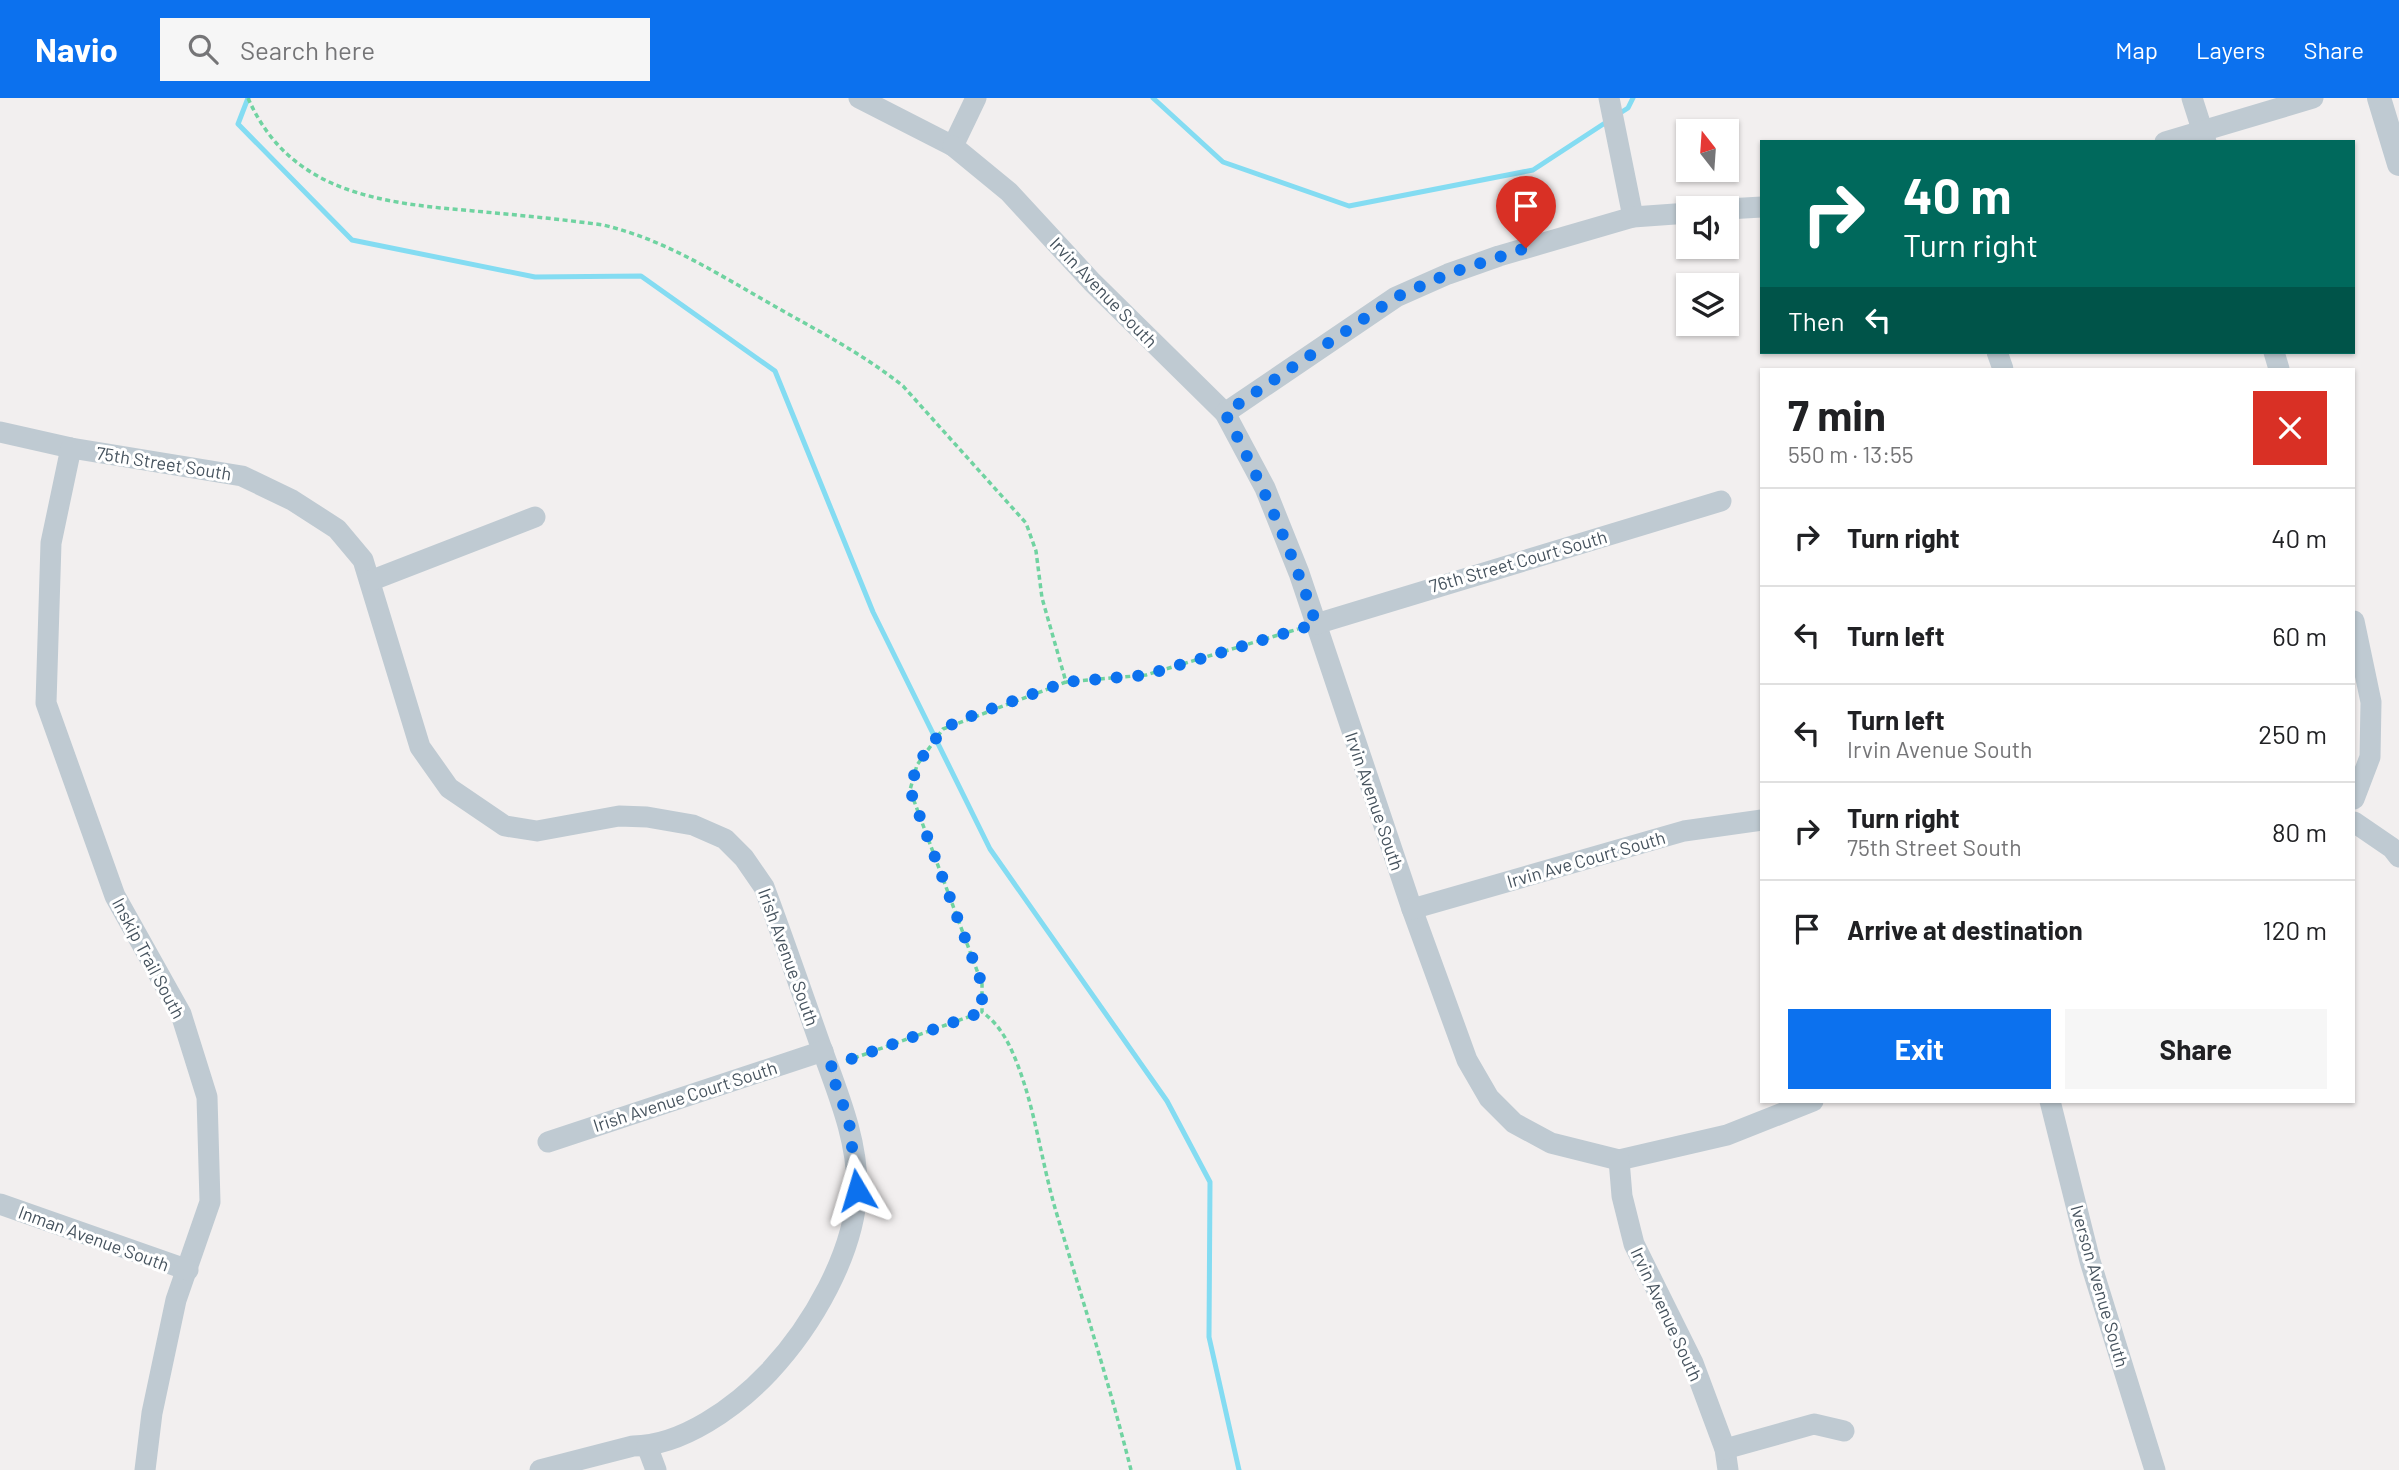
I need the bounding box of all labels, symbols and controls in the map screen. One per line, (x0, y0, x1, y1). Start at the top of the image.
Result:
search box (160, 18, 650, 81)
text: Navio (35, 29, 118, 69)
icon: search (184, 30, 222, 68)
text: Search here (240, 34, 375, 65)
text: Map (2115, 35, 2158, 64)
text: Layers (2196, 35, 2265, 64)
text: Share (2303, 35, 2364, 64)
north arrow (1676, 119, 1740, 182)
map controls (1676, 119, 1739, 336)
text: 40 m (1903, 165, 2011, 224)
icon: right (1788, 168, 1879, 259)
pin (1496, 176, 1556, 248)
icon: arrive (1507, 187, 1545, 225)
button: sound (1676, 196, 1739, 259)
text: Turn right (1903, 225, 2038, 263)
street label: Irvin Avenue South (1046, 232, 1162, 352)
button: layers (1676, 273, 1739, 336)
icon: left (1859, 301, 1897, 339)
text: Then (1788, 305, 1845, 336)
text: 7 min (1788, 389, 1886, 439)
button: close (2253, 391, 2327, 465)
text: 550 m · 13:55 (1788, 440, 1914, 468)
street label: 75th Street South (95, 441, 233, 485)
icon: right (1788, 518, 1826, 556)
text: Turn right (1847, 522, 1960, 553)
text: 40 m (2271, 522, 2327, 553)
street label: 76th Street Court South (1427, 525, 1609, 597)
icon: left (1788, 616, 1826, 654)
text: Turn left (1847, 620, 1945, 651)
text: 60 m (2272, 620, 2327, 651)
text: Turn left (1847, 704, 1945, 735)
icon: left (1788, 714, 1826, 752)
text: 250 m (2258, 718, 2327, 749)
street label: Irvin Avenue South (1341, 729, 1409, 873)
text: Irvin Avenue South (1847, 735, 2033, 763)
text: Turn right (1847, 802, 1960, 833)
icon: right (1788, 812, 1826, 850)
text: 80 m (2272, 816, 2327, 847)
street label: Irvin Ave Court South (1504, 826, 1668, 892)
text: 75th Street South (1847, 833, 2022, 861)
street label: Irish Avenue South (754, 885, 824, 1029)
street label: Inskip Trail South (108, 894, 190, 1022)
icon: arrive (1788, 910, 1826, 948)
text: Arrive at destination (1847, 914, 2083, 945)
text: 120 m (2263, 914, 2327, 945)
button: Exit (1788, 1009, 2051, 1089)
button: Share (2065, 1009, 2327, 1089)
street label: Irish Avenue Court South (590, 1056, 780, 1136)
position arrow (820, 1153, 894, 1227)
street label: Inman Avenue South (16, 1201, 172, 1275)
street label: Iverson Avenue South (2066, 1202, 2134, 1370)
street label: Irvin Avenue South (1626, 1244, 1708, 1384)

